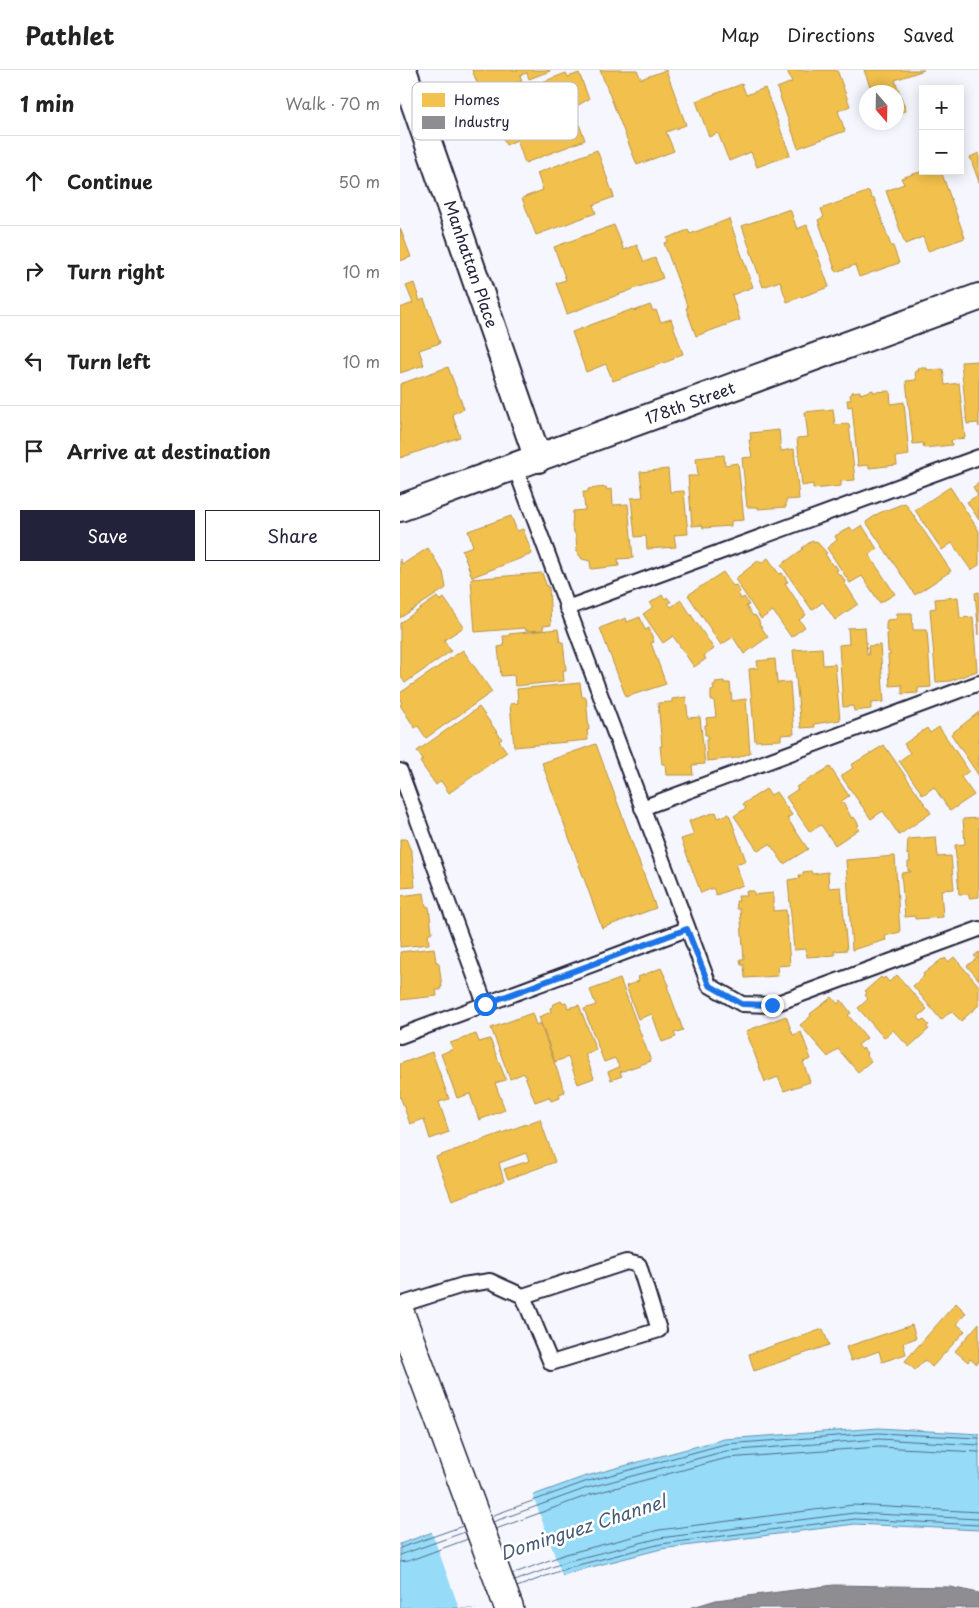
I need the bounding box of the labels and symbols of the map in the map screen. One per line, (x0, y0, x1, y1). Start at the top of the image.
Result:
legend (412, 82, 578, 140)
north arrow (859, 85, 904, 130)
text: Homes (454, 89, 500, 110)
text: Industry (454, 111, 509, 132)
street label: Manhattan Place (439, 197, 505, 331)
street label: 178th Street (641, 374, 739, 429)
route start (474, 993, 497, 1016)
route end (761, 994, 784, 1017)
water label: Dominguez Channel (496, 1486, 672, 1566)

